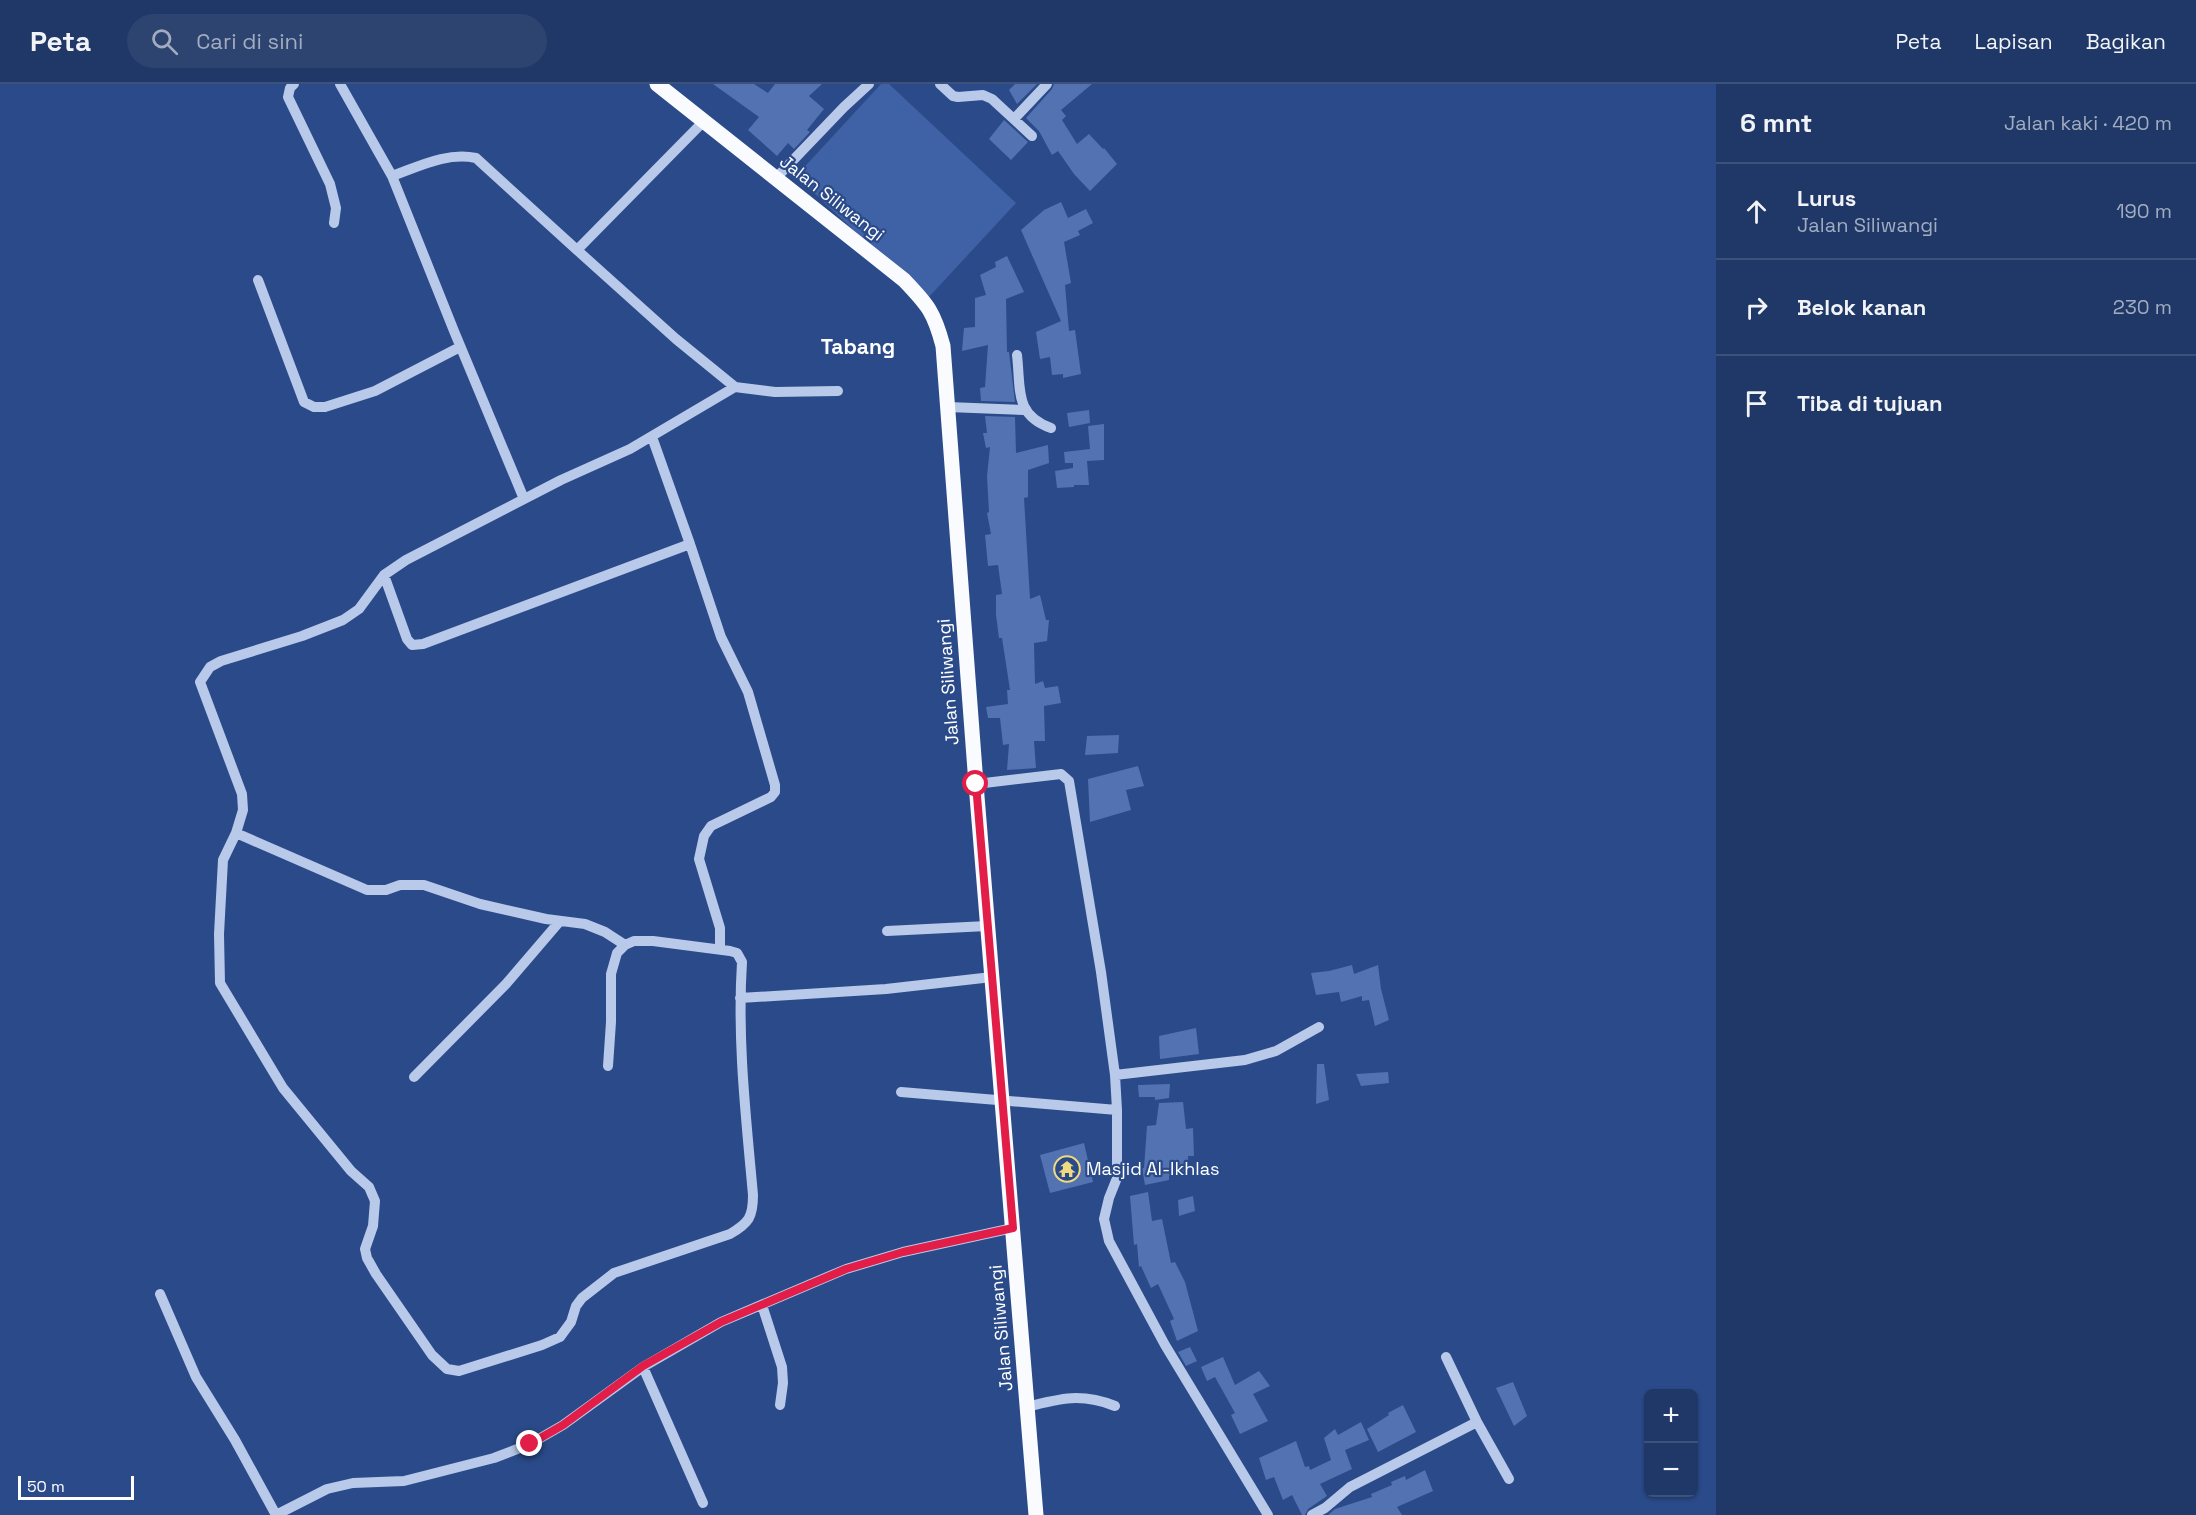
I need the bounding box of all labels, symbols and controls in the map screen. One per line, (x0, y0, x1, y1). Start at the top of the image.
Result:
search box (127, 14, 547, 68)
text: Peta (30, 23, 91, 59)
icon: search (148, 25, 181, 58)
text: Cari di sini (196, 27, 303, 55)
text: Peta (1896, 28, 1942, 55)
text: Lapisan (1975, 28, 2053, 55)
text: Bagikan (2086, 28, 2166, 55)
text: 6 mnt (1740, 106, 1812, 140)
text: Jalan kaki · 420 m (2004, 110, 2172, 136)
street label: Jalan Siliwangi (775, 149, 889, 246)
text: Lurus (1797, 184, 1856, 212)
icon: ahead (1740, 195, 1773, 228)
text: 190 m (2116, 198, 2172, 224)
text: Jalan Siliwangi (1797, 212, 1938, 238)
icon: right (1740, 291, 1773, 324)
text: Belok kanan (1797, 293, 1926, 321)
text: 230 m (2113, 294, 2172, 320)
district label: Tabang (821, 333, 895, 360)
icon: arrive (1740, 387, 1773, 420)
text: Tiba di tujuan (1797, 389, 1943, 417)
street label: Jalan Siliwangi (932, 618, 963, 746)
route start (962, 770, 988, 796)
temple icon: Masjid Al-Ikhlas (1052, 1154, 1082, 1184)
place label: Masjid Al-Ikhlas (1086, 1157, 1219, 1180)
street label: Jalan Siliwangi (984, 1264, 1017, 1392)
map controls (1644, 1389, 1698, 1497)
button: + (1644, 1389, 1698, 1443)
route end (516, 1430, 542, 1456)
button: − (1644, 1443, 1698, 1497)
scale bar (18, 1473, 134, 1500)
text: 50 m (27, 1476, 65, 1497)

